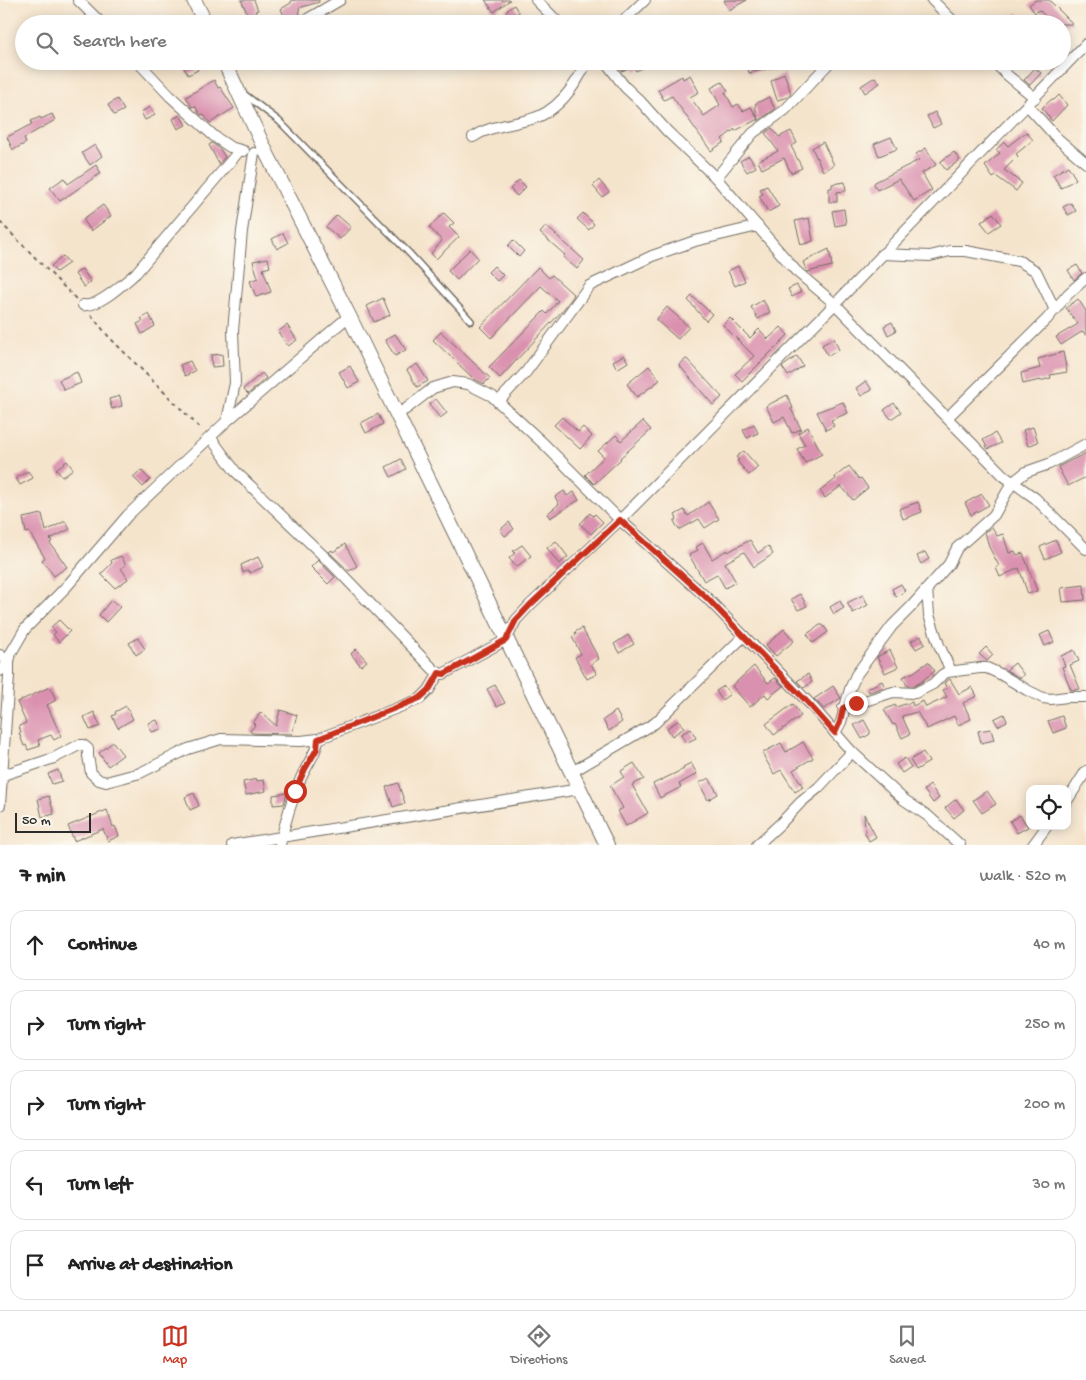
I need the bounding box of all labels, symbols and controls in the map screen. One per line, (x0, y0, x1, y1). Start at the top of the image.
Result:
search box (15, 15, 1071, 70)
icon: search (33, 29, 61, 57)
text: Search here (73, 31, 167, 54)
route end (845, 692, 868, 715)
route start (284, 780, 307, 803)
map controls (1026, 785, 1071, 830)
button: locate (1026, 785, 1071, 830)
scale bar (15, 810, 91, 833)
text: 50 m (22, 813, 51, 830)
text: 7 min (20, 865, 65, 890)
text: Walk · 520 m (980, 868, 1066, 887)
icon: ahead (21, 931, 49, 959)
text: Continue (68, 934, 137, 957)
text: 40 m (1033, 936, 1065, 955)
icon: right (21, 1011, 49, 1039)
text: Turn right (68, 1014, 144, 1037)
text: 250 m (1025, 1016, 1065, 1035)
icon: right (21, 1091, 49, 1119)
text: Turn right (68, 1094, 144, 1117)
text: 200 m (1024, 1096, 1065, 1115)
icon: left (21, 1171, 49, 1199)
text: Turn left (68, 1174, 132, 1197)
text: 30 m (1032, 1176, 1065, 1195)
icon: arrive (21, 1251, 49, 1279)
text: Arrive at destination (68, 1254, 232, 1277)
tab: Map (161, 1322, 189, 1369)
tab: Directions (511, 1322, 568, 1369)
tab: Saved (889, 1322, 925, 1369)

